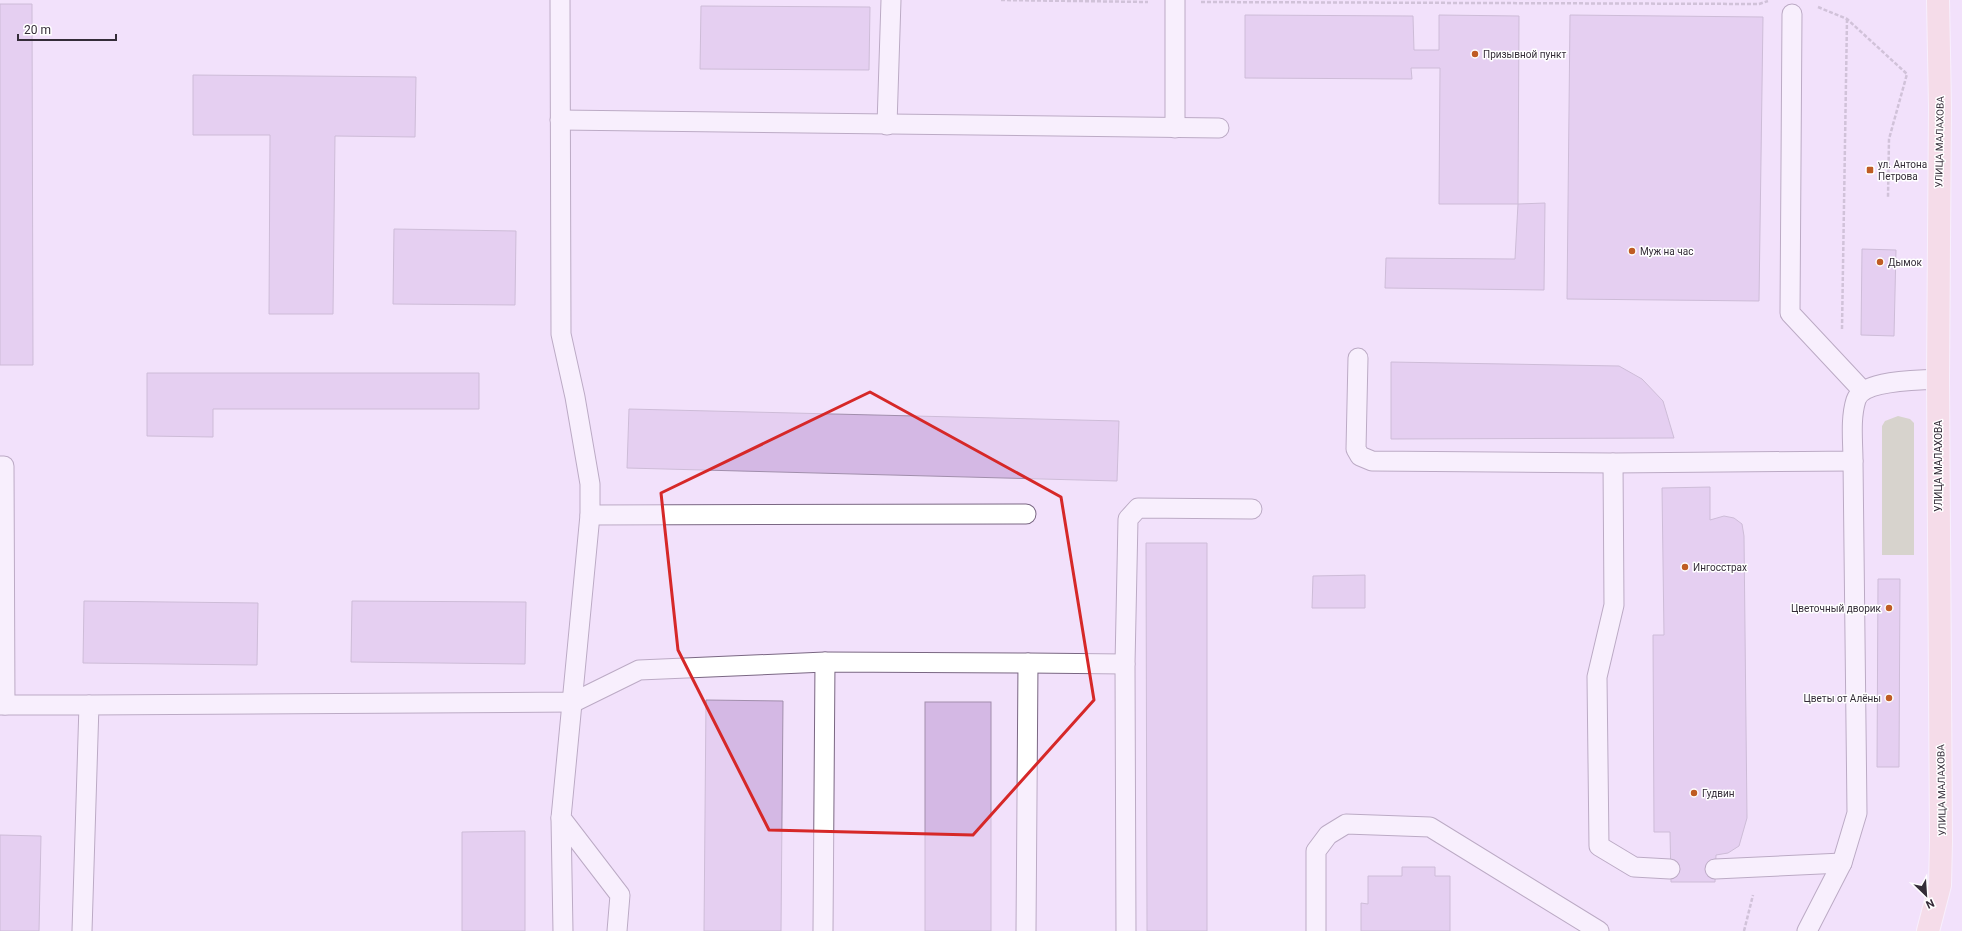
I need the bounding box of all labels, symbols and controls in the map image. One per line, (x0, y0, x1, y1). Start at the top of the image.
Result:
scale bar (18, 16, 116, 42)
text: 20 m (24, 23, 51, 37)
marker: Призывной пункт (1470, 49, 1480, 59)
place label: Призывной пункт (1483, 49, 1566, 60)
street label: УЛИЦА МАЛАХОВА (1933, 96, 1946, 188)
place label: ул. Антона Петрова (1878, 159, 1927, 182)
marker: ул. Антона Петрова (1865, 165, 1875, 175)
marker: Муж на час (1627, 246, 1637, 256)
place label: Муж на час (1640, 246, 1693, 257)
marker: Дымок (1875, 257, 1885, 267)
place label: Дымок (1888, 257, 1922, 268)
street label: УЛИЦА МАЛАХОВА (1933, 420, 1944, 512)
marker: Ингосстрах (1680, 562, 1690, 572)
place label: Ингосстрах (1693, 562, 1747, 573)
place label: Цветочный дворик (1791, 603, 1882, 614)
marker: Цветочный дворик (1884, 603, 1894, 613)
place label: Цветы от Алёны (1804, 693, 1881, 704)
marker: Цветы от Алёны (1884, 693, 1894, 703)
street label: УЛИЦА МАЛАХОВА (1935, 744, 1948, 836)
marker: Гудвин (1689, 788, 1699, 798)
place label: Гудвин (1702, 788, 1735, 799)
north arrow (1906, 875, 1946, 915)
text: N (1924, 896, 1936, 911)

